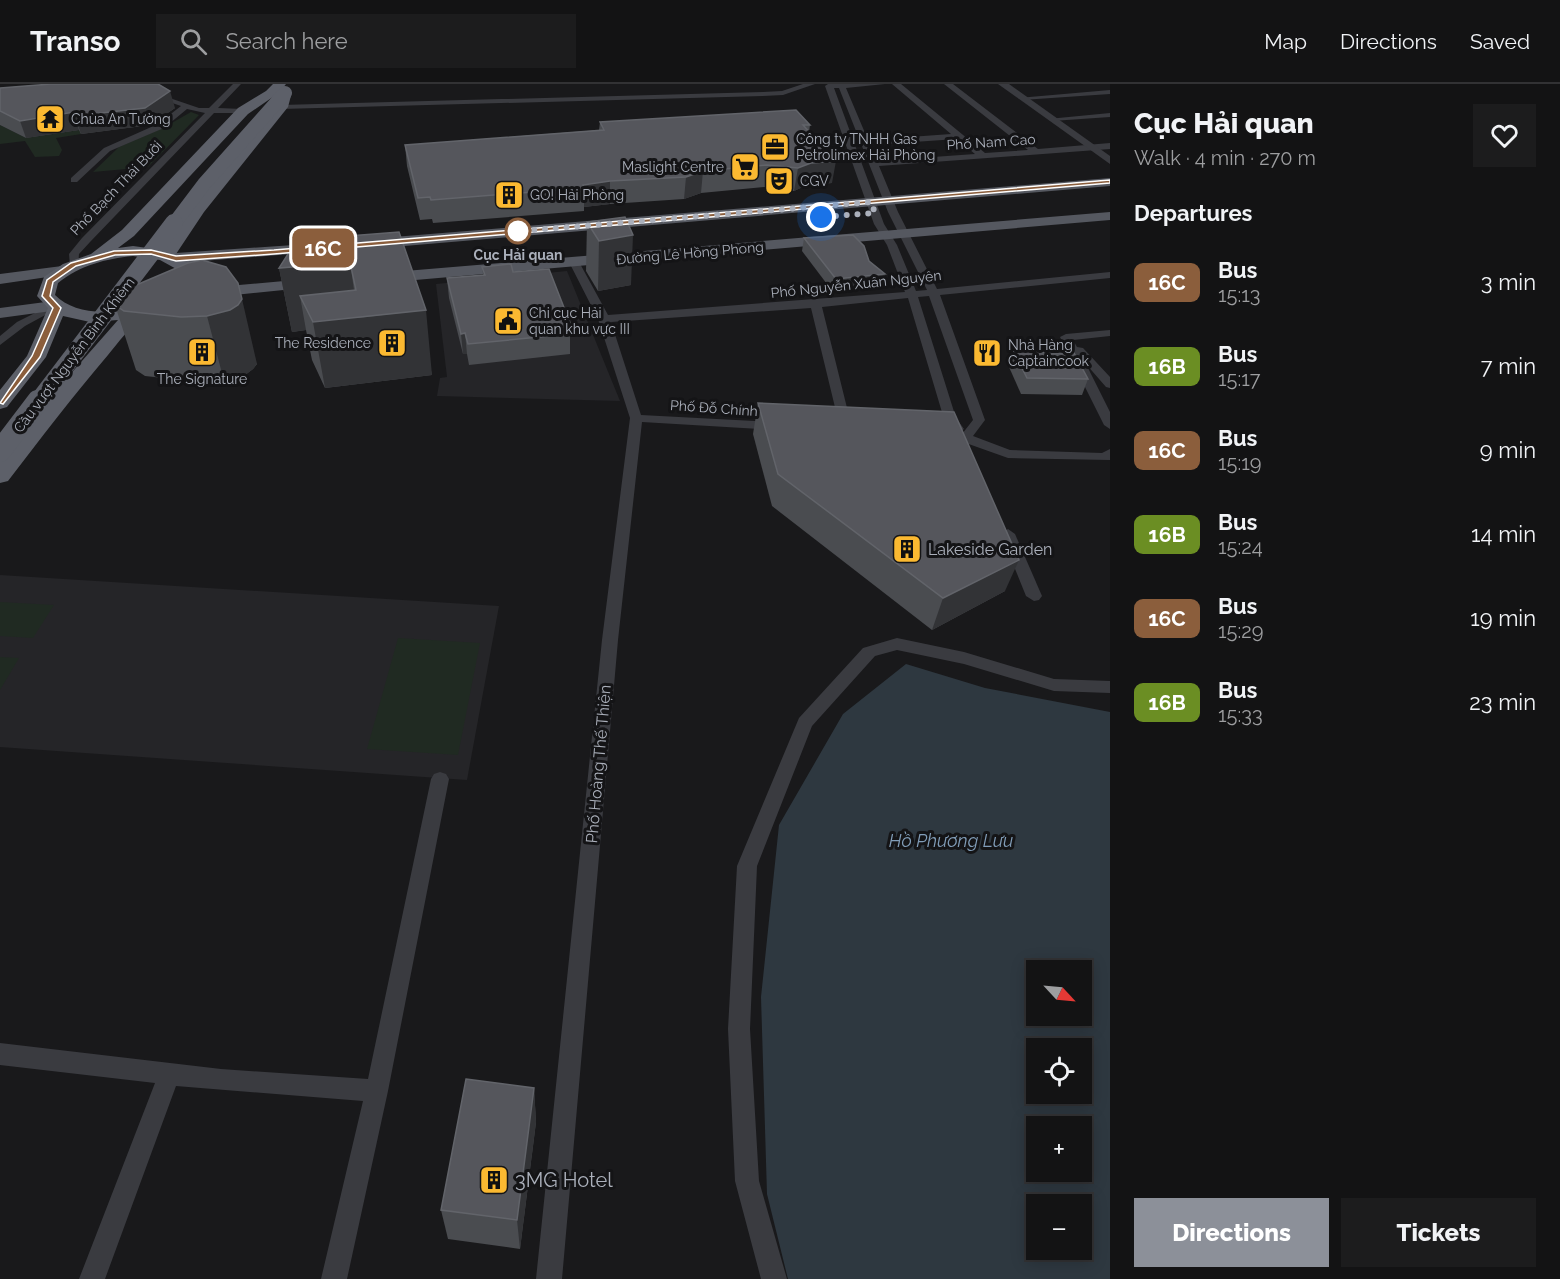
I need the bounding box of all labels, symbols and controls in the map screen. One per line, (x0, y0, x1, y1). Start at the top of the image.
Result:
search box (156, 14, 576, 68)
text: Transo (30, 25, 120, 58)
icon: search (177, 25, 210, 58)
text: Search here (225, 28, 348, 54)
text: Map (1264, 29, 1307, 54)
text: Directions (1340, 29, 1437, 54)
text: Saved (1470, 29, 1530, 54)
temple icon: Chùa An Tường (34, 103, 66, 135)
button: heart (1473, 104, 1536, 167)
text: Cục Hải quan (1134, 107, 1314, 140)
place label: Chùa An Tường (71, 111, 171, 127)
office icon: Công ty TNHH Gas Petrolimex Hải Phòng (759, 131, 791, 163)
place label: Công ty TNHH Gas Petrolimex Hải Phòng (796, 131, 935, 163)
street label: Phố Nam Cao (946, 131, 1036, 153)
street label: Phố Bạch Thái Bưởi (67, 138, 165, 238)
text: Walk · 4 min · 270 m (1134, 146, 1316, 170)
supermarket icon: Maslight Centre (729, 151, 761, 183)
place label: Maslight Centre (622, 159, 724, 175)
theatre icon: CGV (763, 165, 795, 197)
place label: CGV (800, 173, 829, 189)
building icon: GO! Hải Phòng (493, 179, 525, 211)
place label: GO! Hải Phòng (530, 187, 624, 203)
text: Departures (1134, 200, 1252, 226)
your location (806, 202, 836, 232)
marker: Cục Hải quan (505, 218, 531, 244)
line badge: 16C (288, 228, 358, 268)
text: 16C (304, 236, 342, 261)
street label: Đường Lê Hồng Phong (616, 239, 764, 267)
place label: Cục Hải quan (474, 247, 562, 263)
text: Bus (1218, 257, 1257, 283)
street label: Phố Nguyễn Xuân Nguyên (770, 267, 942, 301)
text: 3 min (1481, 269, 1536, 295)
text: 16C (1148, 270, 1186, 295)
street label: Cầu vượt Nguyễn Bỉnh Khiêm (10, 274, 138, 436)
text: 15:13 (1218, 283, 1260, 307)
public building icon: Chi cục Hải quan khu vực III (492, 305, 524, 337)
place label: Chi cục Hải quan khu vực III (529, 305, 630, 337)
building icon: The Residence (376, 327, 408, 359)
place label: The Residence (275, 335, 371, 351)
building icon: The Signature (186, 336, 218, 368)
restaurant icon: Nhà Hàng Captaincook (971, 337, 1003, 369)
place label: Nhà Hàng Captaincook (1008, 337, 1090, 369)
text: Bus (1218, 341, 1257, 367)
text: 7 min (1481, 353, 1536, 379)
text: 16B (1148, 354, 1186, 379)
text: 15:17 (1218, 367, 1260, 391)
place label: The Signature (157, 371, 247, 387)
street label: Phố Đỗ Chính (670, 397, 758, 419)
text: Bus (1218, 425, 1257, 451)
text: 9 min (1480, 437, 1536, 463)
text: 16C (1148, 438, 1186, 463)
text: 15:19 (1218, 451, 1262, 475)
text: Bus (1218, 509, 1257, 535)
text: 14 min (1471, 521, 1536, 547)
text: 16B (1148, 522, 1186, 547)
building icon: Lakeside Garden (891, 533, 923, 565)
text: 15:24 (1218, 535, 1263, 559)
place label: Lakeside Garden (928, 540, 1052, 559)
text: Bus (1218, 593, 1257, 619)
text: 19 min (1470, 605, 1536, 631)
text: 16C (1148, 606, 1186, 631)
text: 15:29 (1218, 619, 1263, 643)
text: Bus (1218, 677, 1257, 703)
street label: Phố Hoàng Thế Thiện (582, 684, 615, 844)
text: 23 min (1469, 689, 1536, 715)
text: 16B (1148, 690, 1186, 715)
text: 15:33 (1218, 703, 1263, 727)
water label: Hồ Phương Lưu (889, 830, 1013, 851)
north arrow (1026, 960, 1092, 1026)
map controls (1026, 960, 1092, 1260)
button: locate (1026, 1038, 1092, 1104)
button: + (1026, 1116, 1092, 1182)
building icon: 3MG Hotel (478, 1164, 510, 1196)
place label: 3MG Hotel (515, 1168, 613, 1192)
button: − (1026, 1194, 1092, 1260)
button: Directions (1134, 1198, 1329, 1267)
button: Tickets (1341, 1198, 1536, 1267)

